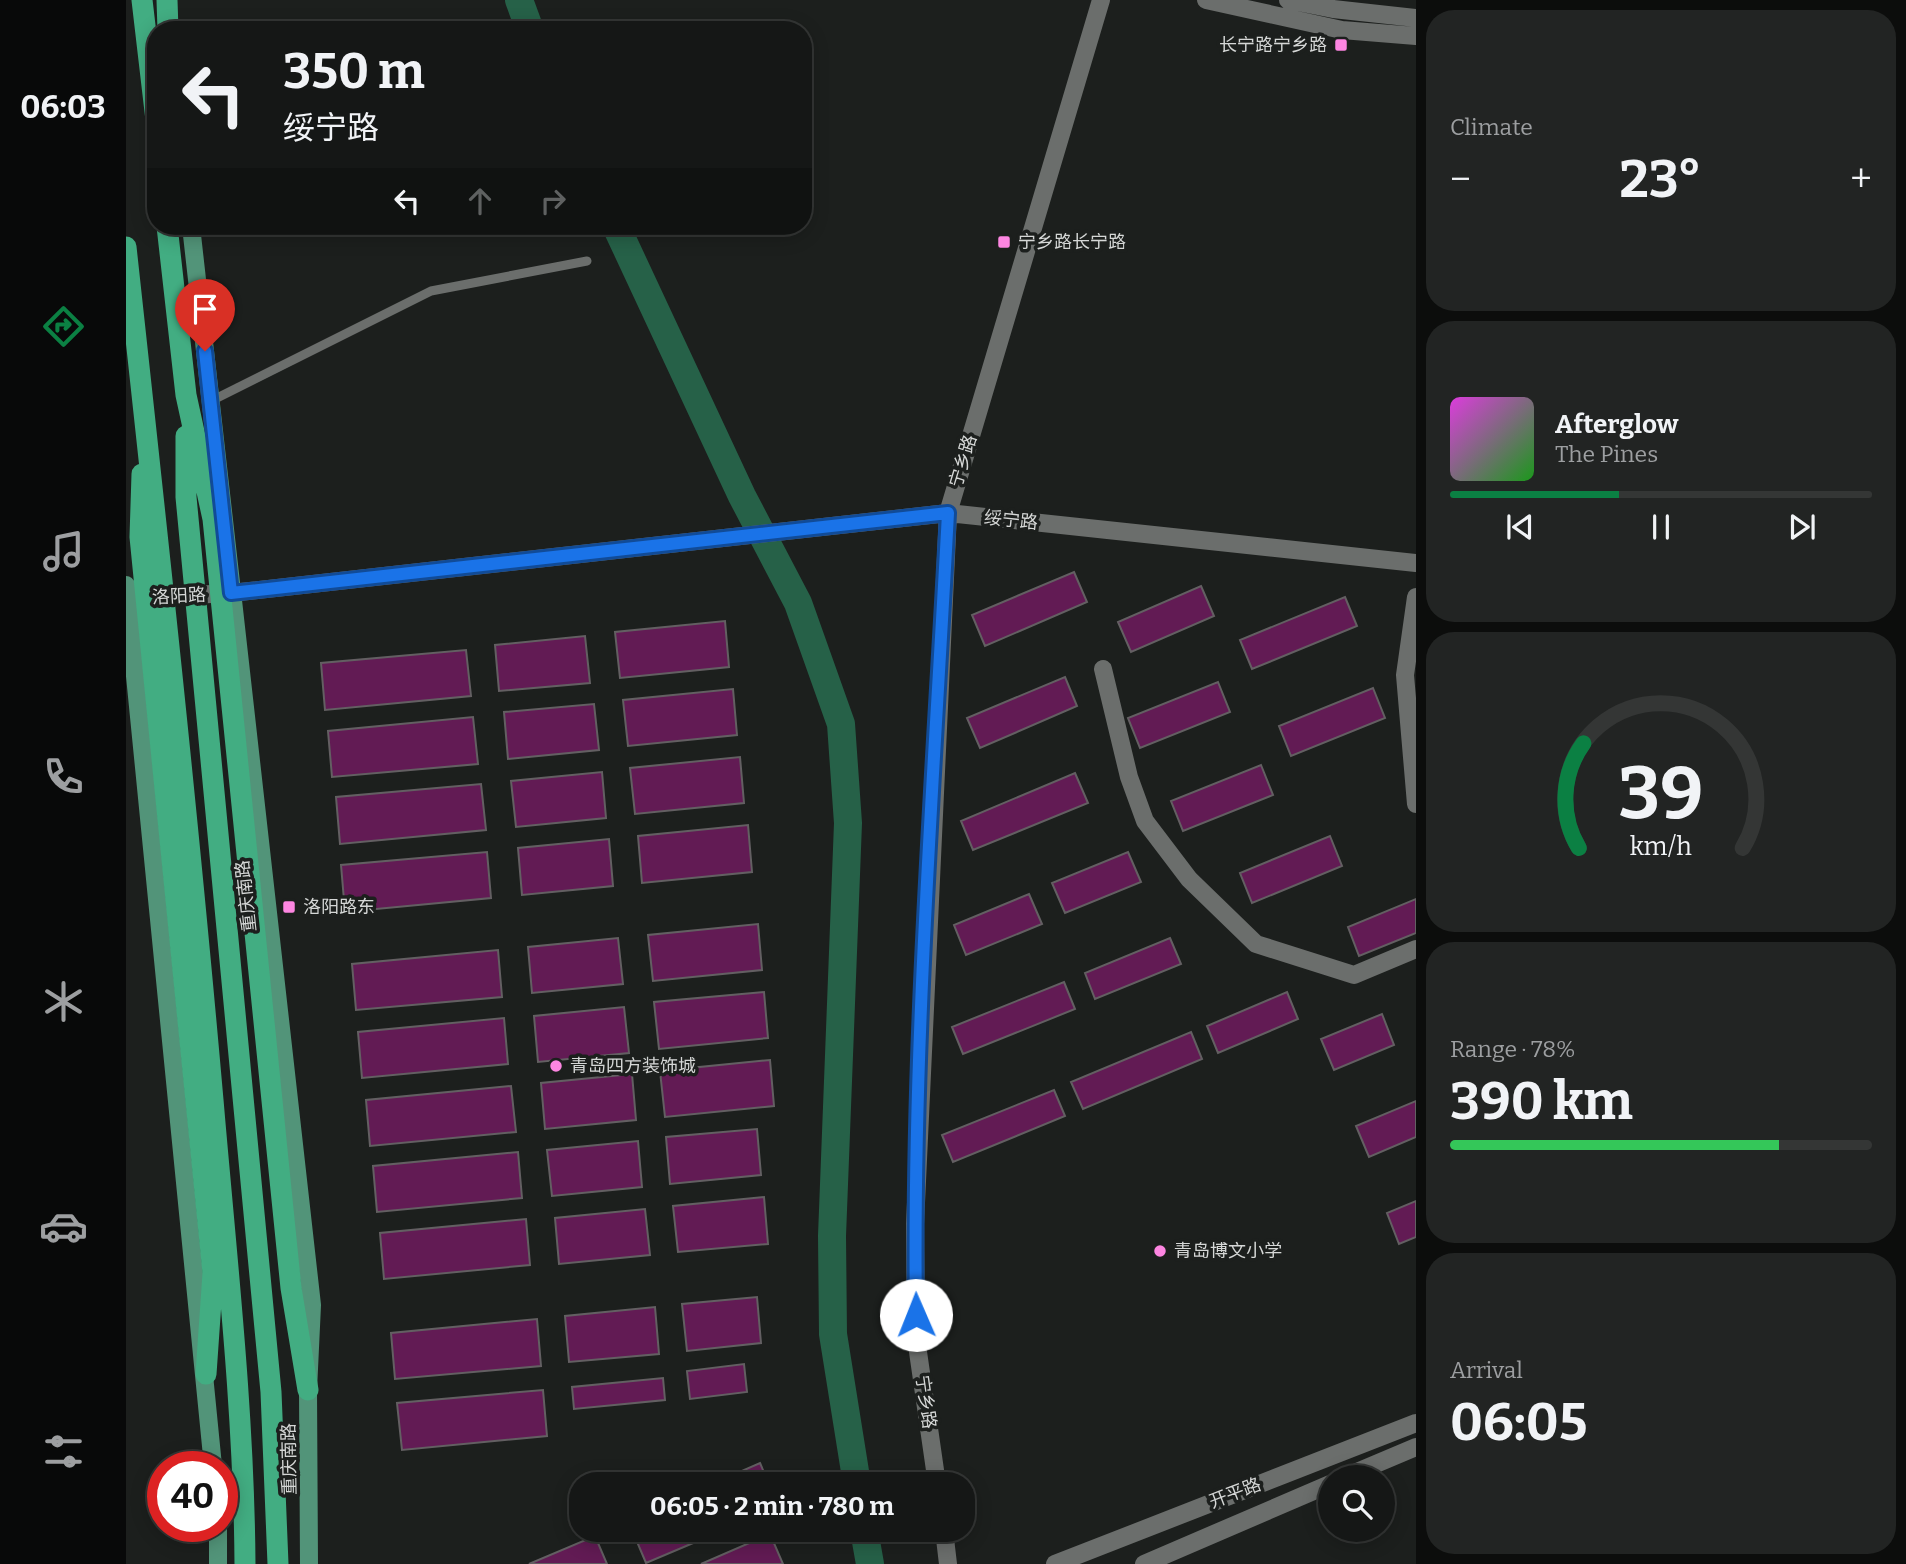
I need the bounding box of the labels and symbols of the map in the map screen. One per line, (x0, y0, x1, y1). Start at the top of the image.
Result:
place label: 长宁路宁乡路 (1219, 34, 1327, 56)
marker: 长宁路宁乡路 (1333, 37, 1349, 53)
place label: 宁乡路长宁路 (1018, 231, 1126, 253)
marker: 宁乡路长宁路 (996, 234, 1012, 250)
pin (175, 279, 235, 351)
street label: 宁乡路 (945, 432, 981, 490)
street label: 绥宁路 (983, 506, 1039, 534)
street label: 洛阳路 (151, 584, 207, 608)
street label: 重庆南路 (231, 859, 261, 933)
place label: 洛阳路东 (303, 896, 375, 918)
marker: 洛阳路东 (281, 899, 297, 915)
place label: 青岛四方装饰城 (570, 1055, 696, 1077)
marker: 青岛四方装饰城 (548, 1058, 564, 1074)
place label: 青岛博文小学 (1174, 1240, 1282, 1262)
marker: 青岛博文小学 (1152, 1243, 1168, 1259)
position arrow (879, 1278, 953, 1352)
street label: 宁乡路 (911, 1374, 941, 1430)
street label: 重庆南路 (277, 1423, 301, 1495)
speed limit sign: 40 (147, 1451, 238, 1542)
street label: 开平路 (1206, 1473, 1264, 1513)

